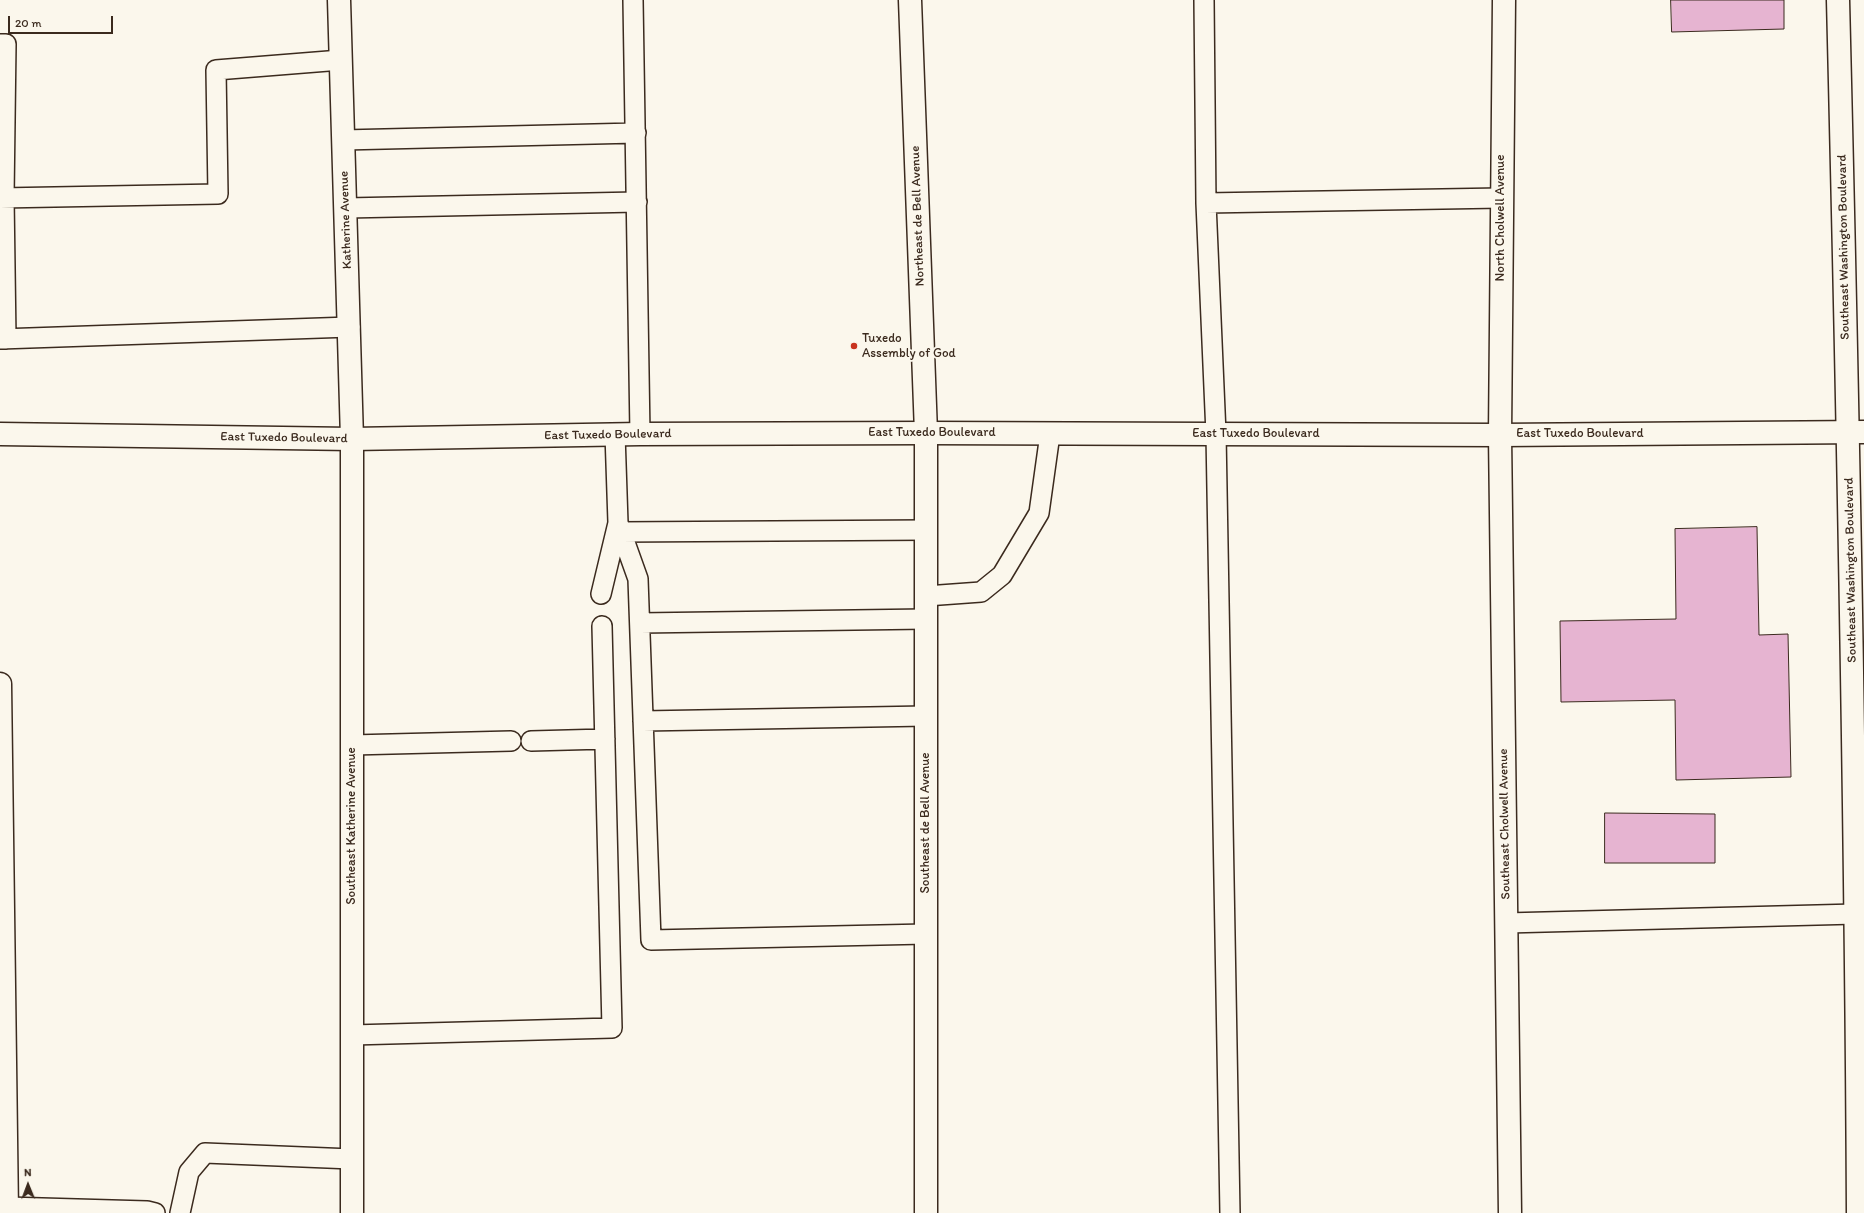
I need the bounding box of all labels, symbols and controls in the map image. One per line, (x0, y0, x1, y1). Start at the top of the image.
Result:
scale bar (10, 8, 115, 34)
text: 20 m (15, 16, 42, 30)
street label: Northeast de Bell Avenue (908, 145, 928, 287)
street label: Southeast Washington Boulevard (1835, 154, 1853, 340)
street label: North Cholwell Avenue (1493, 155, 1509, 281)
street label: Katherine Avenue (336, 171, 356, 269)
place label: Tuxedo Assembly of God (862, 331, 956, 362)
marker: Tuxedo Assembly of God (849, 341, 859, 351)
street label: East Tuxedo Boulevard (868, 425, 996, 441)
street label: East Tuxedo Boulevard (544, 426, 672, 444)
street label: East Tuxedo Boulevard (1192, 426, 1320, 442)
street label: East Tuxedo Boulevard (1516, 426, 1644, 442)
street label: East Tuxedo Boulevard (220, 429, 348, 447)
street label: Southeast Washington Boulevard (1842, 477, 1860, 663)
street label: Southeast Katherine Avenue (344, 747, 360, 905)
street label: Southeast Cholwell Avenue (1496, 748, 1514, 900)
street label: Southeast de Bell Avenue (918, 752, 934, 894)
north arrow (8, 1165, 48, 1205)
text: N (24, 1166, 32, 1179)

